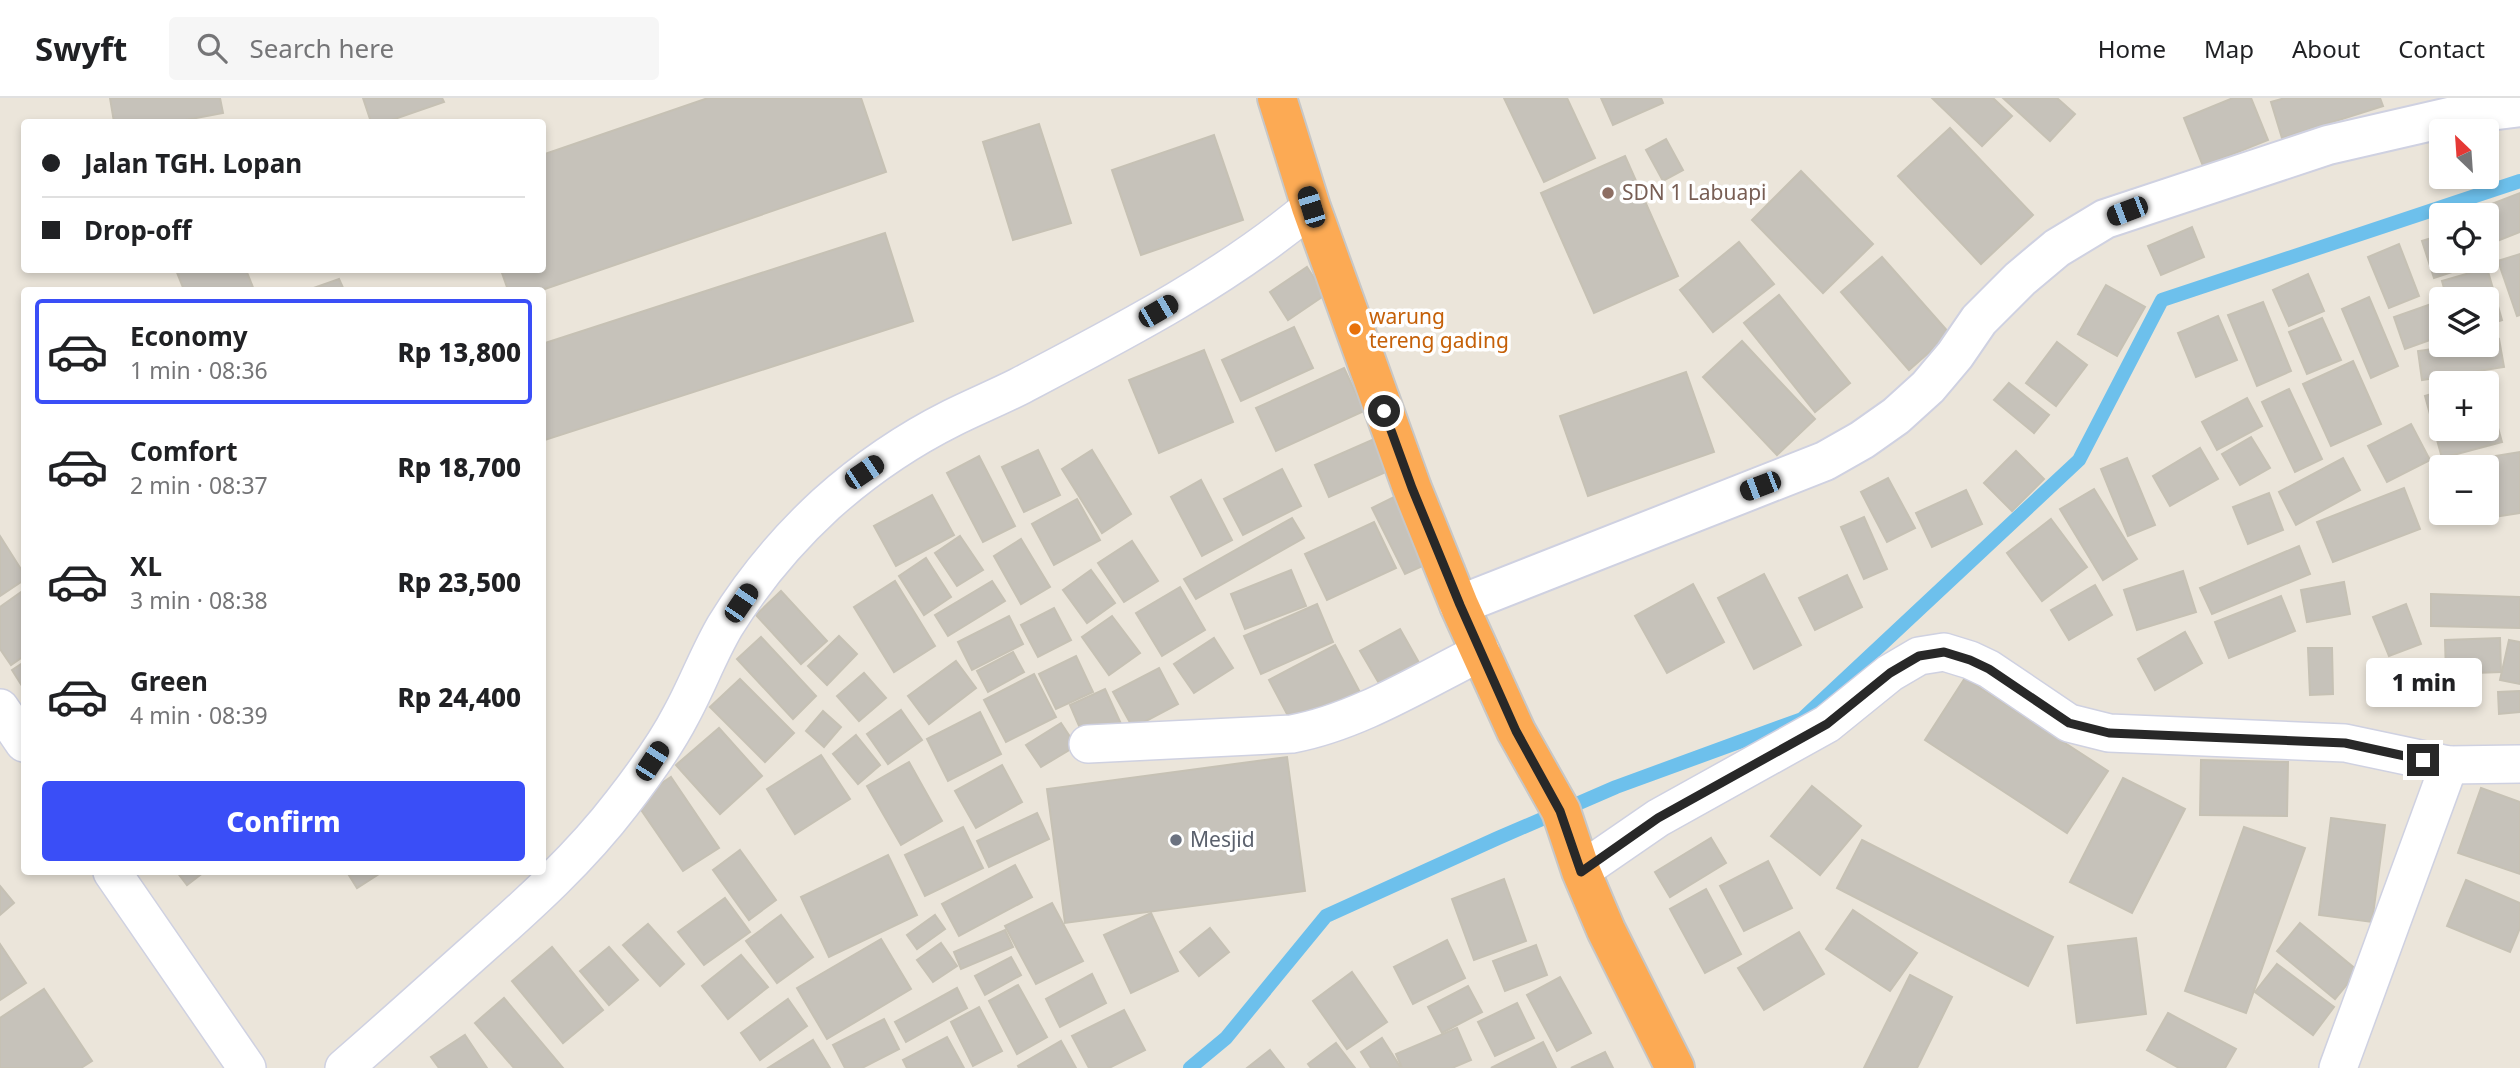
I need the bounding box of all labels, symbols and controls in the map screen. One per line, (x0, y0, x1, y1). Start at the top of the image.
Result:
search box (169, 17, 659, 80)
text: Swyft (35, 26, 127, 71)
icon: search (193, 29, 231, 67)
text: Search here (249, 30, 394, 66)
text: Home (2098, 32, 2166, 65)
text: Map (2204, 32, 2254, 65)
text: About (2292, 32, 2360, 65)
text: Contact (2398, 32, 2485, 65)
north arrow (2429, 119, 2499, 189)
map controls (2429, 119, 2499, 525)
text: Jalan TGH. Lopan (84, 145, 302, 181)
place label: SDN 1 Labuapi (1622, 178, 1767, 206)
car (1295, 184, 1328, 230)
marker: SDN 1 Labuapi (1600, 185, 1616, 201)
car (2104, 194, 2151, 228)
button: locate (2429, 203, 2499, 273)
text: Drop-off (84, 212, 191, 248)
button: layers (2429, 287, 2499, 357)
car (1135, 291, 1182, 331)
place label: warung tereng gading (1369, 302, 1509, 354)
text: Economy (130, 318, 248, 354)
icon: car (46, 320, 109, 383)
marker: warung tereng gading (1347, 321, 1363, 337)
text: Rp 13,800 (398, 334, 521, 370)
text: 1 min · 08:36 (130, 354, 268, 386)
button: + (2429, 371, 2499, 441)
route start (1368, 395, 1400, 427)
text: Comfort (130, 433, 238, 469)
icon: car (46, 435, 109, 498)
text: Rp 18,700 (398, 449, 521, 485)
car (841, 452, 888, 492)
button: − (2429, 455, 2499, 525)
text: 2 min · 08:37 (130, 469, 268, 501)
car (1737, 469, 1784, 503)
text: XL (130, 548, 162, 584)
icon: car (46, 550, 109, 613)
text: Rp 23,500 (398, 564, 521, 600)
car (721, 580, 762, 626)
text: 3 min · 08:38 (130, 584, 268, 616)
callout: 1 min (2365, 658, 2481, 708)
text: Green (130, 663, 208, 699)
icon: car (46, 665, 109, 728)
text: 1 min (2392, 666, 2456, 698)
text: Rp 24,400 (398, 679, 521, 715)
text: 4 min · 08:39 (130, 699, 268, 731)
car (632, 738, 673, 784)
route end (2407, 744, 2439, 776)
button: Confirm (42, 781, 525, 861)
place label: Mesjid (1190, 825, 1255, 853)
marker: Mesjid (1168, 832, 1184, 848)

